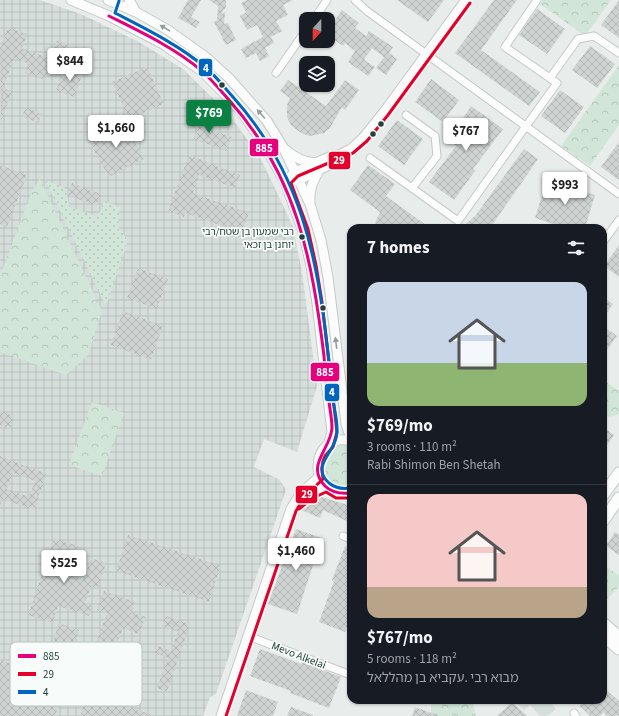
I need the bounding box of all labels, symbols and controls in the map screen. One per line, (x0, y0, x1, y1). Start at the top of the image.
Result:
north arrow (299, 12, 335, 48)
map controls (299, 12, 335, 92)
one-way arrow (159, 25, 171, 32)
pin: $844 (46, 48, 94, 82)
text: $844 (56, 52, 84, 70)
button: layers (299, 56, 335, 92)
line badge: 4 (198, 58, 213, 77)
text: 4 (203, 61, 209, 76)
unlabelled marker (217, 80, 227, 90)
pin: $769 (185, 100, 233, 134)
text: $769 (195, 104, 223, 122)
one-way arrow (257, 109, 266, 120)
pin: $1,660 (83, 115, 149, 149)
pin: $767 (442, 118, 490, 152)
text: $1,660 (97, 119, 135, 137)
unlabelled marker (376, 119, 386, 129)
text: $767 (452, 122, 480, 140)
unlabelled marker (368, 129, 378, 139)
line badge: 885 (249, 138, 279, 157)
text: 885 (255, 141, 273, 156)
line badge: 29 (328, 151, 351, 170)
text: 29 (333, 153, 345, 168)
pin: $993 (541, 172, 589, 206)
text: $993 (551, 176, 579, 194)
place label: רבי שמעון בן שטח/רבי יוחנן בן זכאי (202, 225, 294, 252)
marker: רבי שמעון בן שטח/רבי יוחנן בן זכאי (297, 232, 307, 242)
text: 7 homes (367, 236, 429, 260)
icon: filters (565, 237, 587, 259)
unlabelled marker (318, 303, 328, 313)
icon: home (441, 308, 513, 380)
one-way arrow (333, 337, 339, 349)
line badge: 885 (310, 362, 340, 382)
text: 885 (316, 365, 334, 380)
line badge: 4 (324, 383, 340, 402)
text: 4 (329, 385, 335, 400)
text: $769/mo (367, 414, 433, 438)
text: 3 rooms · 110 m² (367, 438, 457, 456)
text: Rabi Shimon Ben Shetah (367, 456, 501, 474)
line badge: 29 (295, 485, 318, 504)
text: 29 (301, 487, 313, 502)
icon: home (441, 520, 513, 592)
pin: $1,460 (263, 538, 329, 572)
text: $1,460 (277, 542, 315, 560)
pin: $525 (40, 550, 88, 584)
text: $525 (50, 554, 78, 572)
text: $767/mo (367, 626, 433, 650)
street label: Mevo Alkelai (269, 638, 328, 673)
legend (10, 642, 142, 706)
text: 885 (43, 649, 59, 664)
text: 5 rooms · 118 m² (367, 650, 457, 668)
text: 29 (43, 667, 54, 682)
text: מבוא רבי .עקביא בן מהללאל (367, 669, 519, 687)
text: 4 (43, 685, 49, 700)

